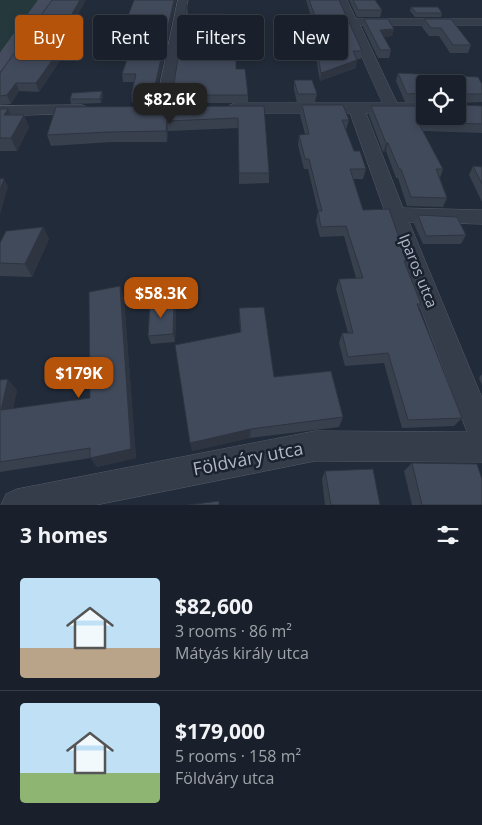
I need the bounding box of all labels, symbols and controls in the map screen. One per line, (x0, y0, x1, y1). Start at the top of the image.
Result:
chip: Buy (15, 15, 83, 60)
chip: Rent (93, 15, 167, 60)
chip: Filters (177, 15, 264, 60)
chip: New (274, 15, 348, 60)
map controls (416, 75, 466, 125)
button: locate (416, 75, 466, 125)
pin: $82.6K (129, 82, 211, 125)
text: $82.6K (144, 88, 196, 110)
street label: Iparos utca (395, 231, 443, 311)
pin: $58.3K (120, 276, 202, 319)
text: $58.3K (135, 282, 187, 304)
pin: $179K (44, 356, 114, 399)
text: $179K (55, 362, 103, 384)
street label: Földváry utca (191, 436, 305, 480)
text: 3 homes (20, 521, 108, 549)
icon: filters (434, 521, 462, 549)
text: $82,600 (175, 592, 253, 620)
icon: home (60, 598, 120, 658)
text: 3 rooms · 86 m² (175, 620, 292, 642)
text: Mátyás király utca (175, 642, 309, 664)
text: $179,000 (175, 717, 265, 745)
icon: home (60, 723, 120, 783)
text: 5 rooms · 158 m² (175, 745, 301, 767)
text: Földváry utca (175, 767, 274, 789)

